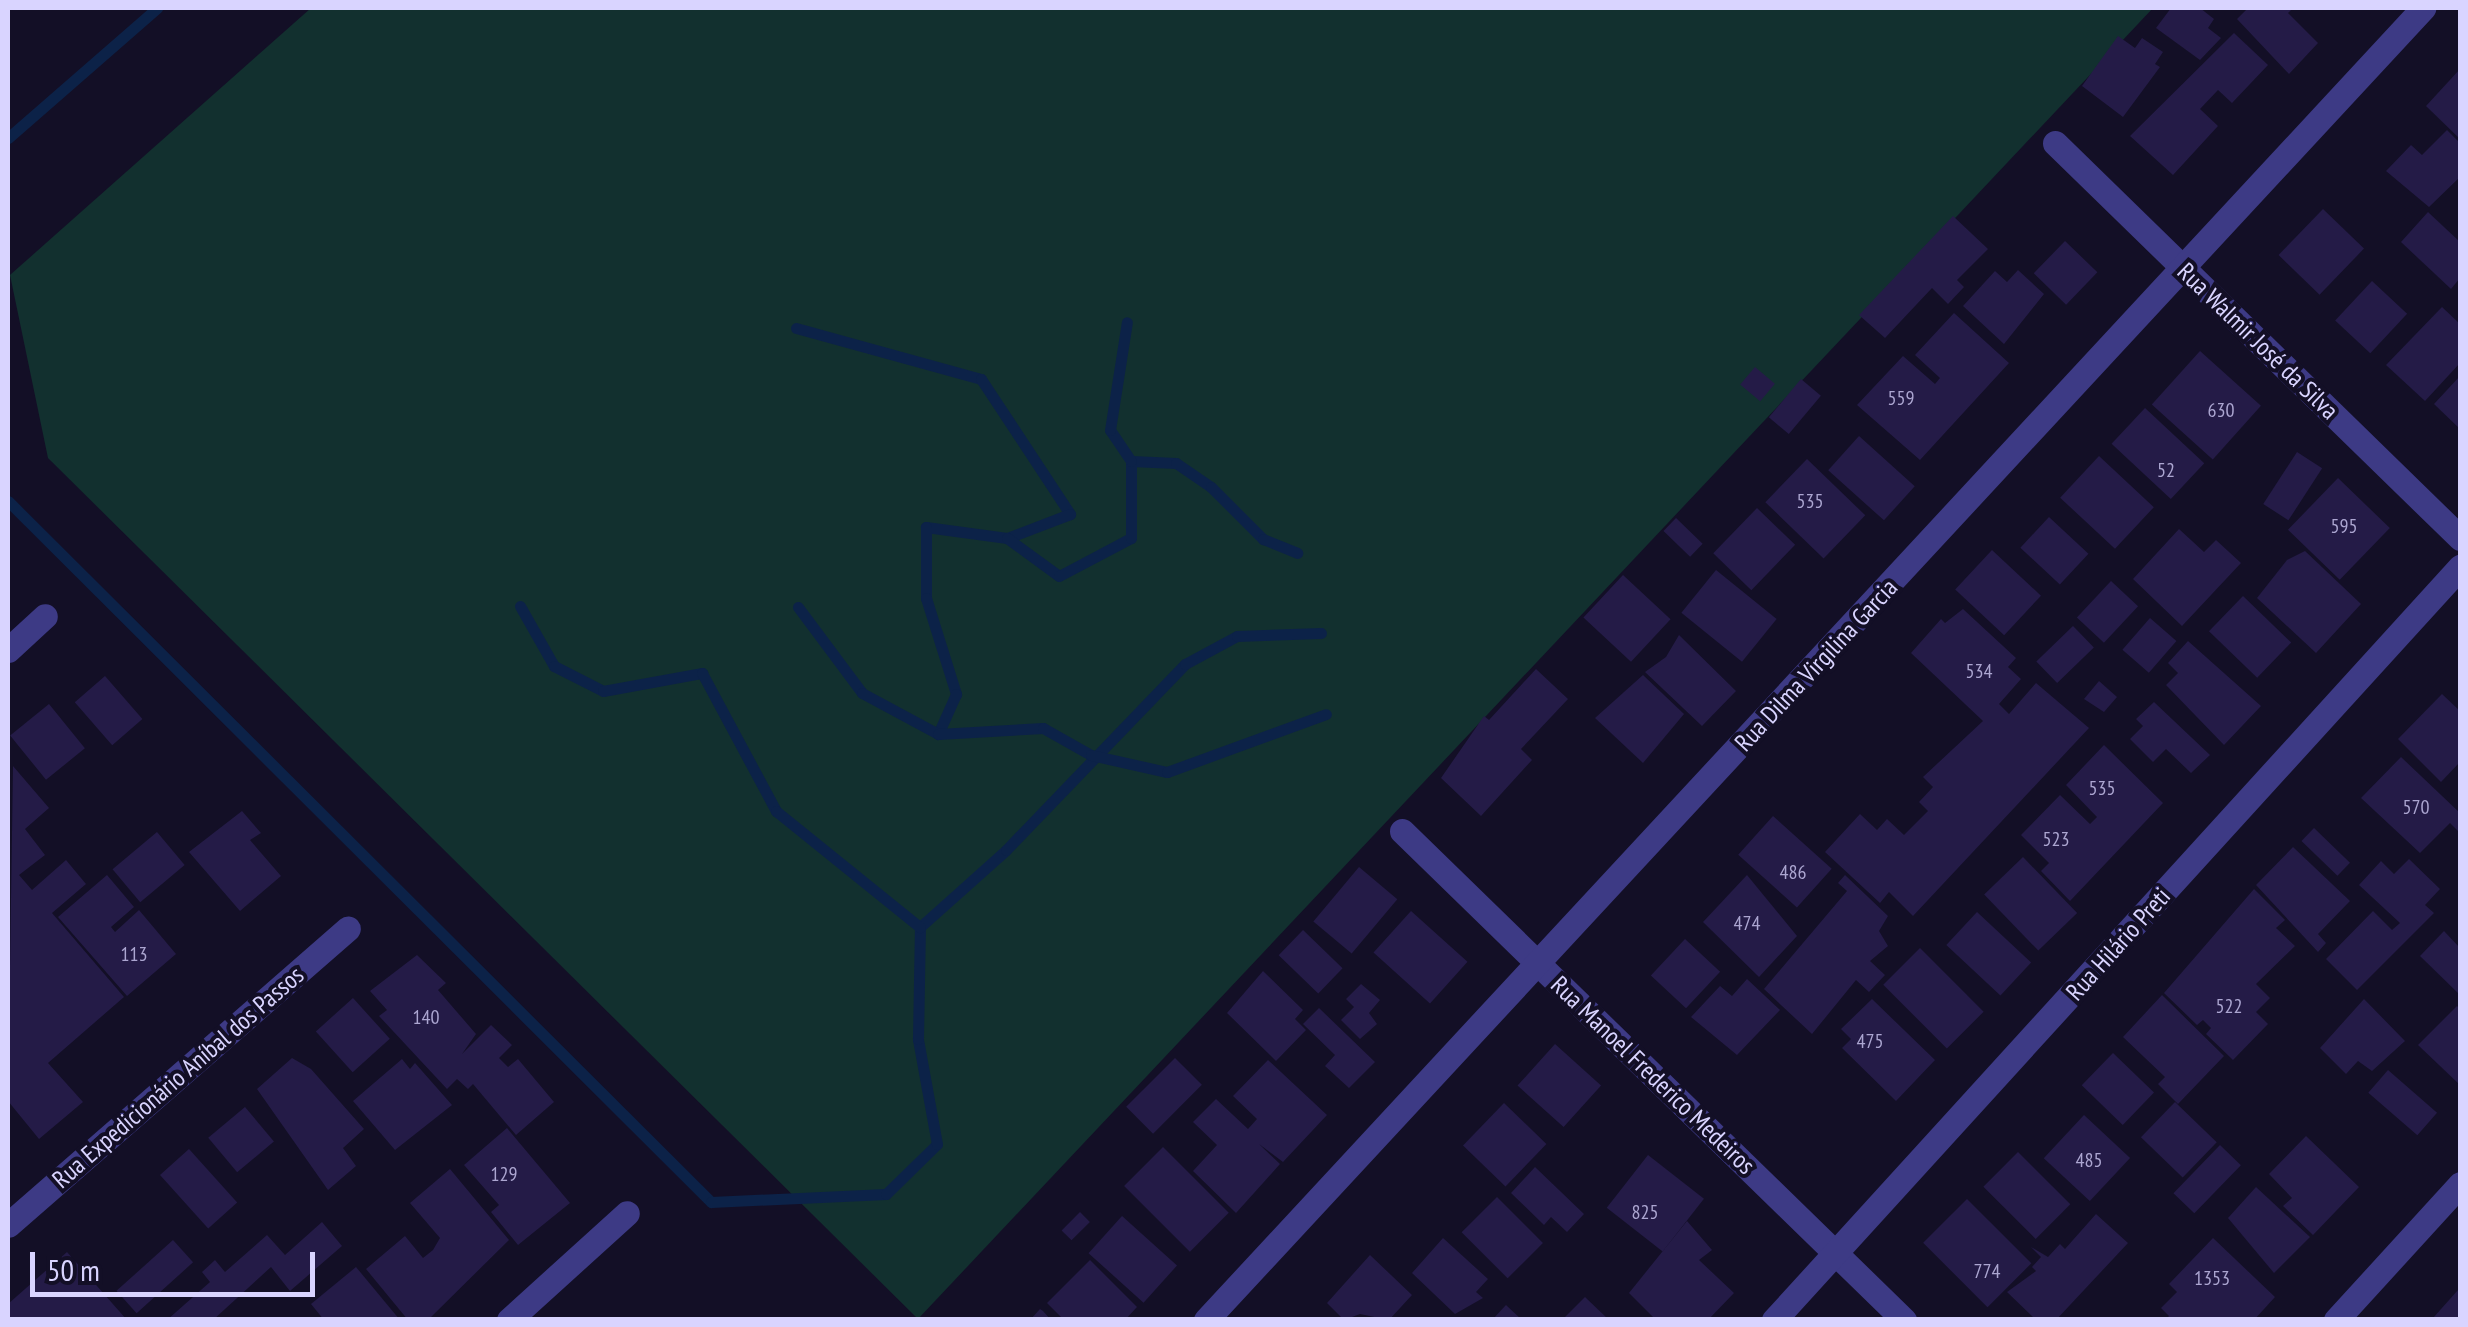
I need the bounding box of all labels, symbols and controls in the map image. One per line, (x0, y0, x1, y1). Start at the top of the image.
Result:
street label: Rua Walmir José da Silva (2171, 256, 2345, 426)
house number: 559 (1888, 386, 1914, 410)
house number: 630 (2208, 398, 2234, 422)
house number: 52 (2157, 458, 2175, 482)
house number: 535 (1797, 489, 1823, 513)
house number: 595 (2331, 514, 2357, 538)
street label: Rua Dilma Virgilina Garcia (1728, 572, 1904, 758)
house number: 534 (1966, 659, 1992, 683)
house number: 535 (2089, 776, 2115, 800)
house number: 570 (2403, 795, 2429, 819)
house number: 523 (2043, 827, 2069, 851)
house number: 486 (1780, 860, 1806, 884)
street label: Rua Hilário Preti (2060, 881, 2176, 1007)
house number: 474 (1734, 911, 1760, 935)
house number: 113 (121, 942, 147, 966)
street label: Rua Expedicionário Aníbal dos Passos (46, 960, 310, 1194)
street label: Rua Manoel Frederico Medeiros (1545, 970, 1761, 1180)
house number: 522 (2216, 994, 2242, 1018)
house number: 140 (413, 1005, 439, 1029)
house number: 475 (1857, 1029, 1883, 1053)
house number: 485 (2076, 1148, 2102, 1172)
house number: 129 (491, 1162, 517, 1186)
house number: 825 (1632, 1200, 1658, 1224)
scale bar (35, 1232, 320, 1294)
text: 50 m (47, 1250, 100, 1289)
house number: 774 (1974, 1259, 2000, 1283)
house number: 1353 (2194, 1266, 2230, 1290)

